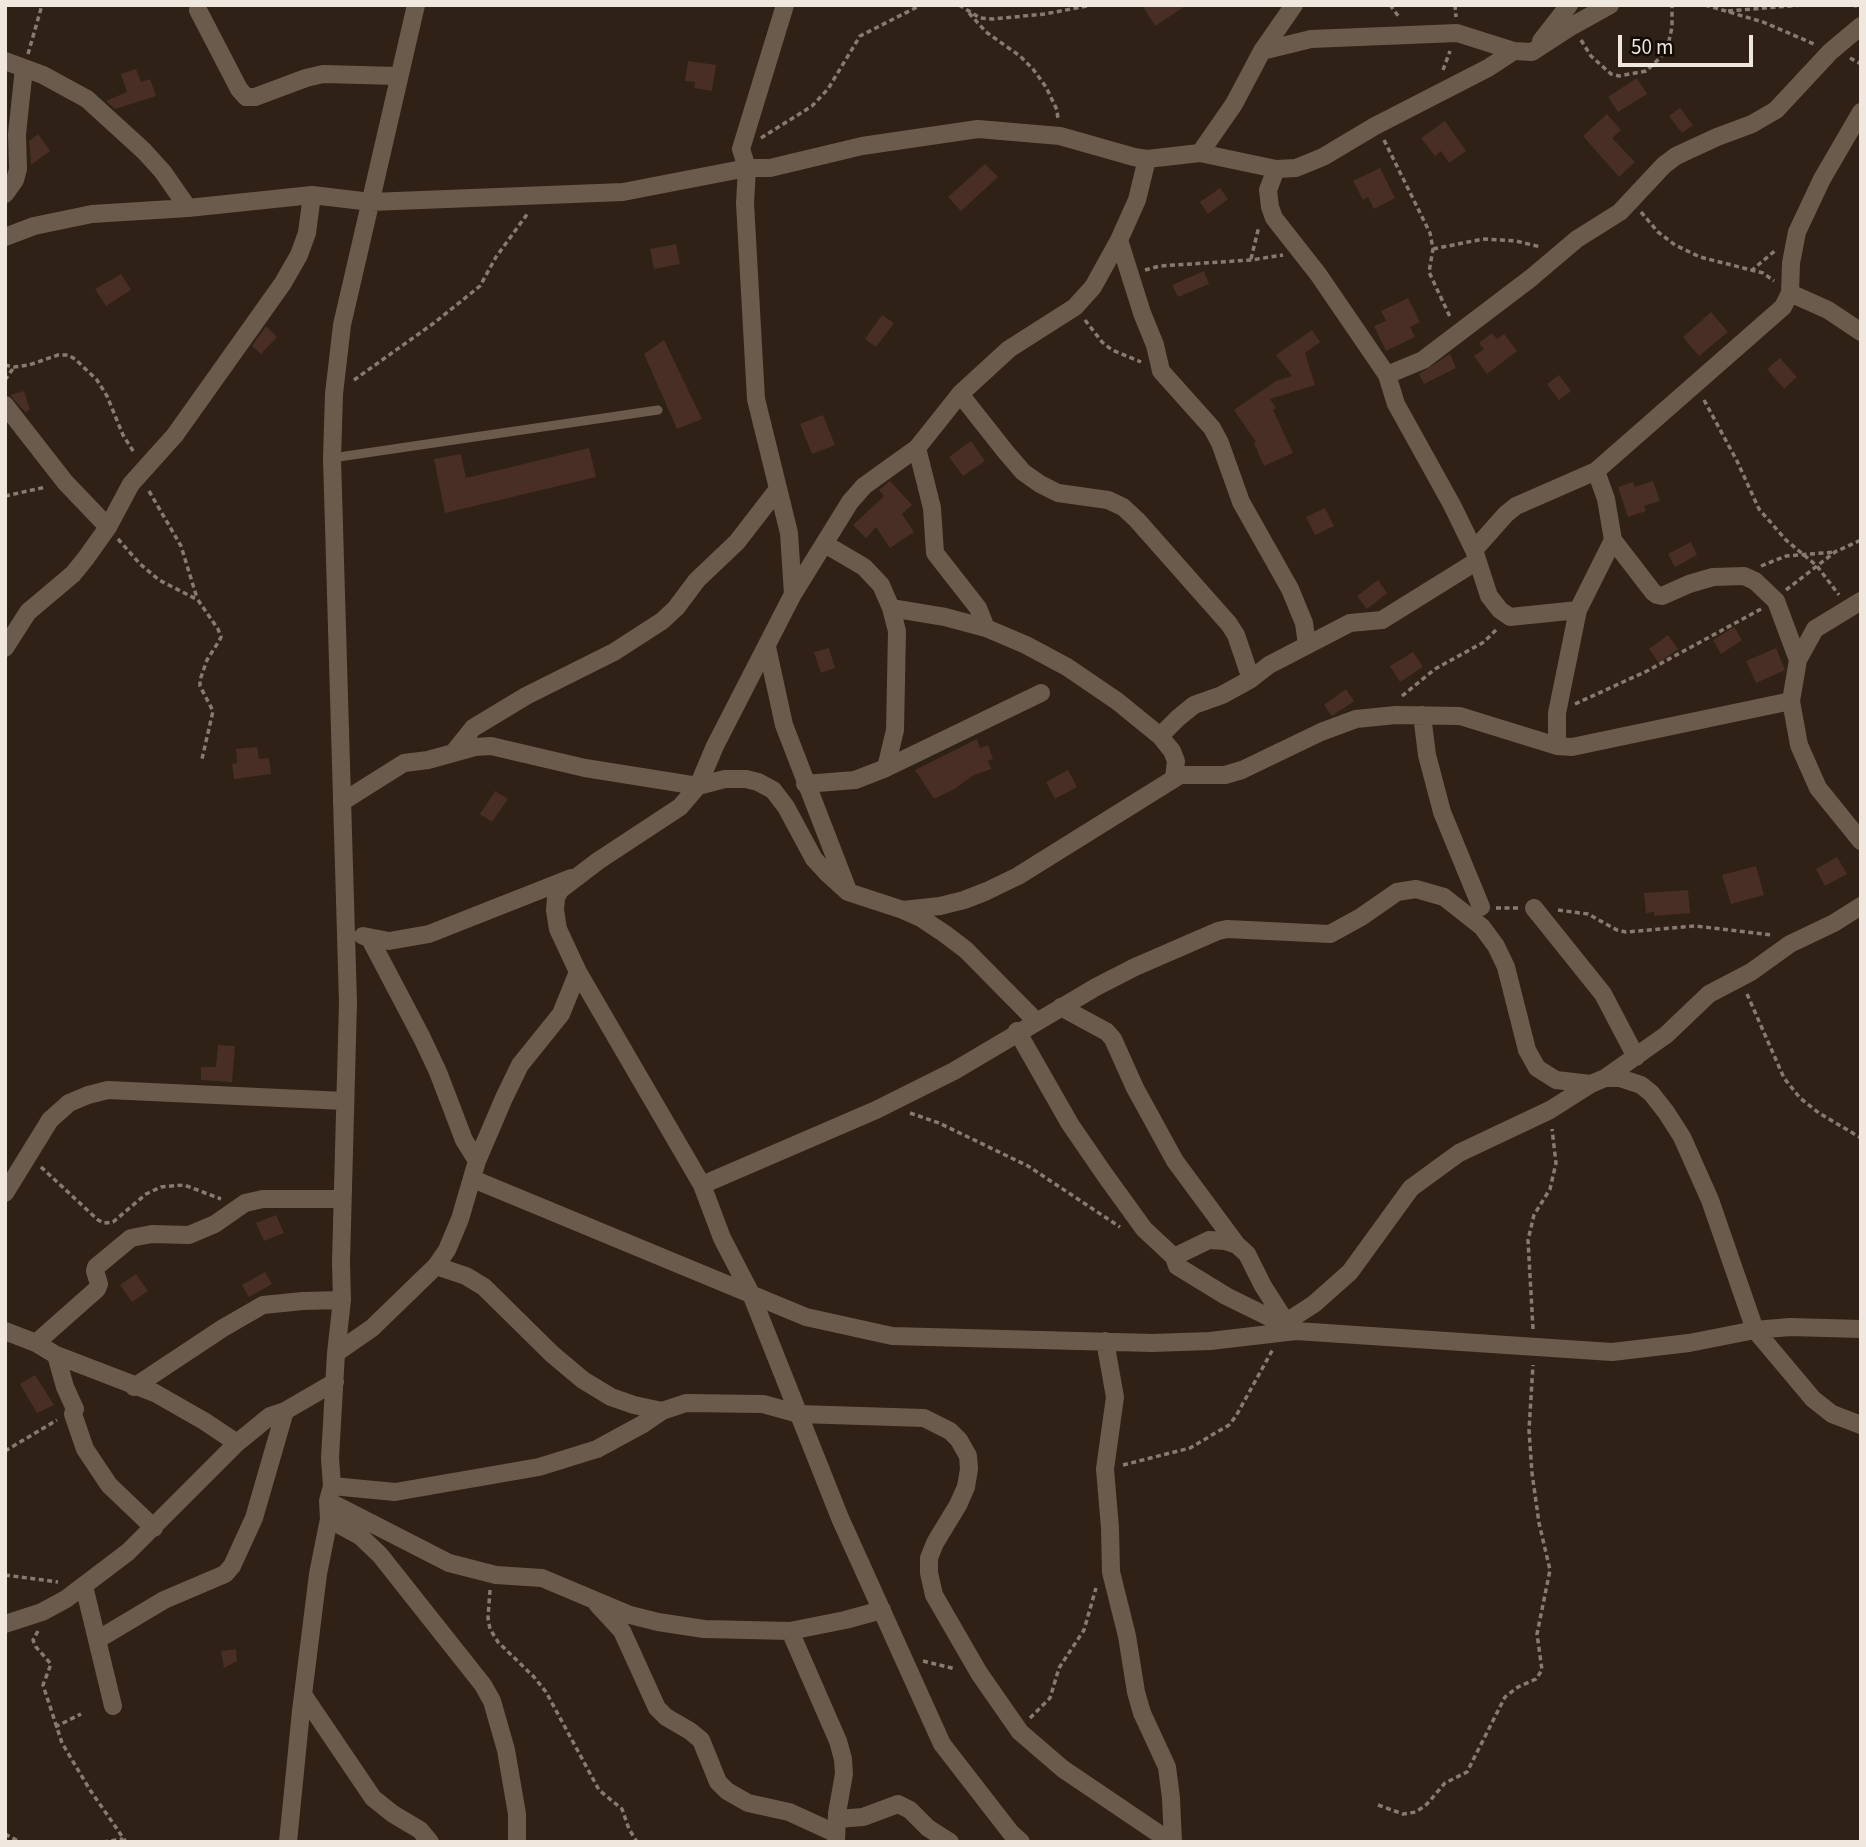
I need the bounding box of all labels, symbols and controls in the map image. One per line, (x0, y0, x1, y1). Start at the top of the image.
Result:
scale bar (1621, 21, 1756, 65)
text: 50 m (1631, 32, 1673, 62)

